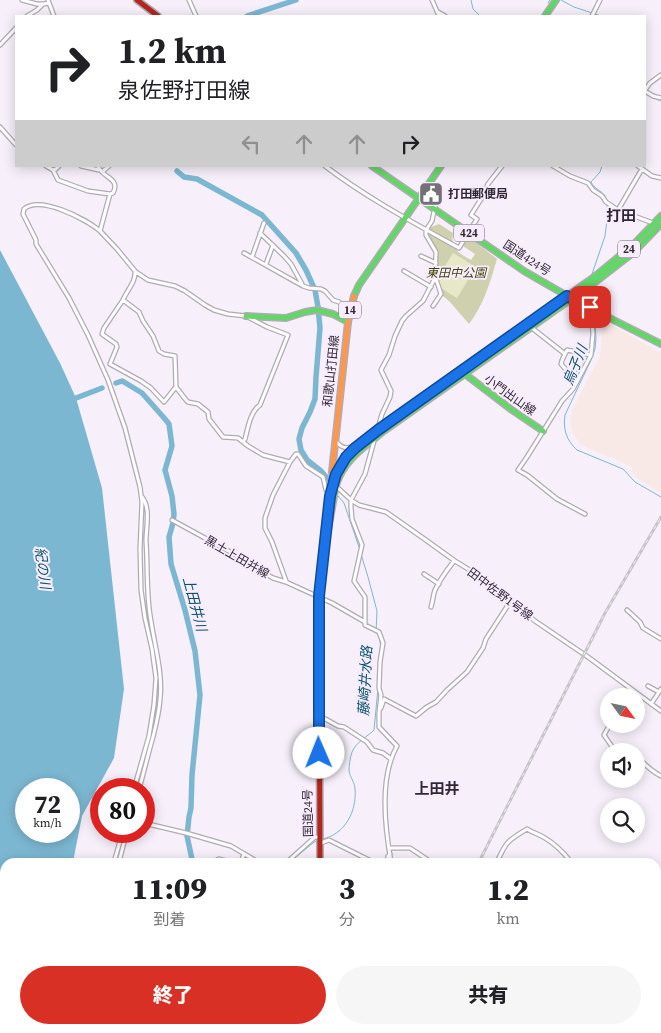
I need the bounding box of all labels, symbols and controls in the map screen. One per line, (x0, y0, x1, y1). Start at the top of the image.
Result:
text: 1.2 km (118, 27, 227, 75)
icon: right (35, 35, 100, 100)
text: 泉佐野打田線 (118, 75, 250, 105)
icon: left (237, 130, 265, 158)
icon: ahead (290, 130, 318, 158)
icon: ahead (343, 130, 371, 158)
icon: right (396, 130, 424, 158)
public building icon: 打田郵便局 (418, 181, 444, 207)
place label: 打田郵便局 (448, 186, 508, 202)
district label: 打田 (606, 205, 636, 226)
road number: 424 (454, 224, 484, 242)
street label: 国道424号 (500, 237, 554, 279)
road number: 24 (618, 240, 640, 258)
park label: 東田中公園 (426, 265, 488, 281)
pin (569, 286, 611, 328)
icon: arrive (576, 293, 604, 321)
road number: 14 (339, 302, 361, 318)
street label: 和歌山打田線 (319, 334, 343, 408)
water label: 烏子川 (558, 340, 593, 388)
street label: 小門出山線 (481, 371, 539, 419)
street label: 黒土上田井線 (202, 532, 272, 582)
water label: 紀の川 (30, 546, 56, 592)
street label: 田中佐野1号線 (464, 564, 536, 624)
water label: 上田井川 (178, 574, 212, 636)
water label: 藤崎井水路 (353, 645, 377, 716)
north arrow (600, 688, 645, 732)
map controls (600, 688, 645, 843)
position arrow (292, 726, 344, 778)
button: sound (600, 743, 645, 788)
speed limit sign: 80 (90, 778, 155, 843)
district label: 上田井 (414, 778, 460, 799)
text: 72 (34, 787, 61, 821)
street label: 国道24号 (300, 789, 316, 837)
button: search (600, 798, 645, 843)
text: km/h (33, 815, 62, 831)
text: 11:09 (132, 868, 207, 909)
text: 3 (339, 868, 355, 909)
text: 1.2 (487, 869, 529, 910)
text: km (497, 907, 520, 929)
text: 到着 (153, 908, 185, 930)
text: 分 (339, 908, 355, 930)
button: 終了 (20, 966, 326, 1024)
button: 共有 (336, 966, 641, 1024)

